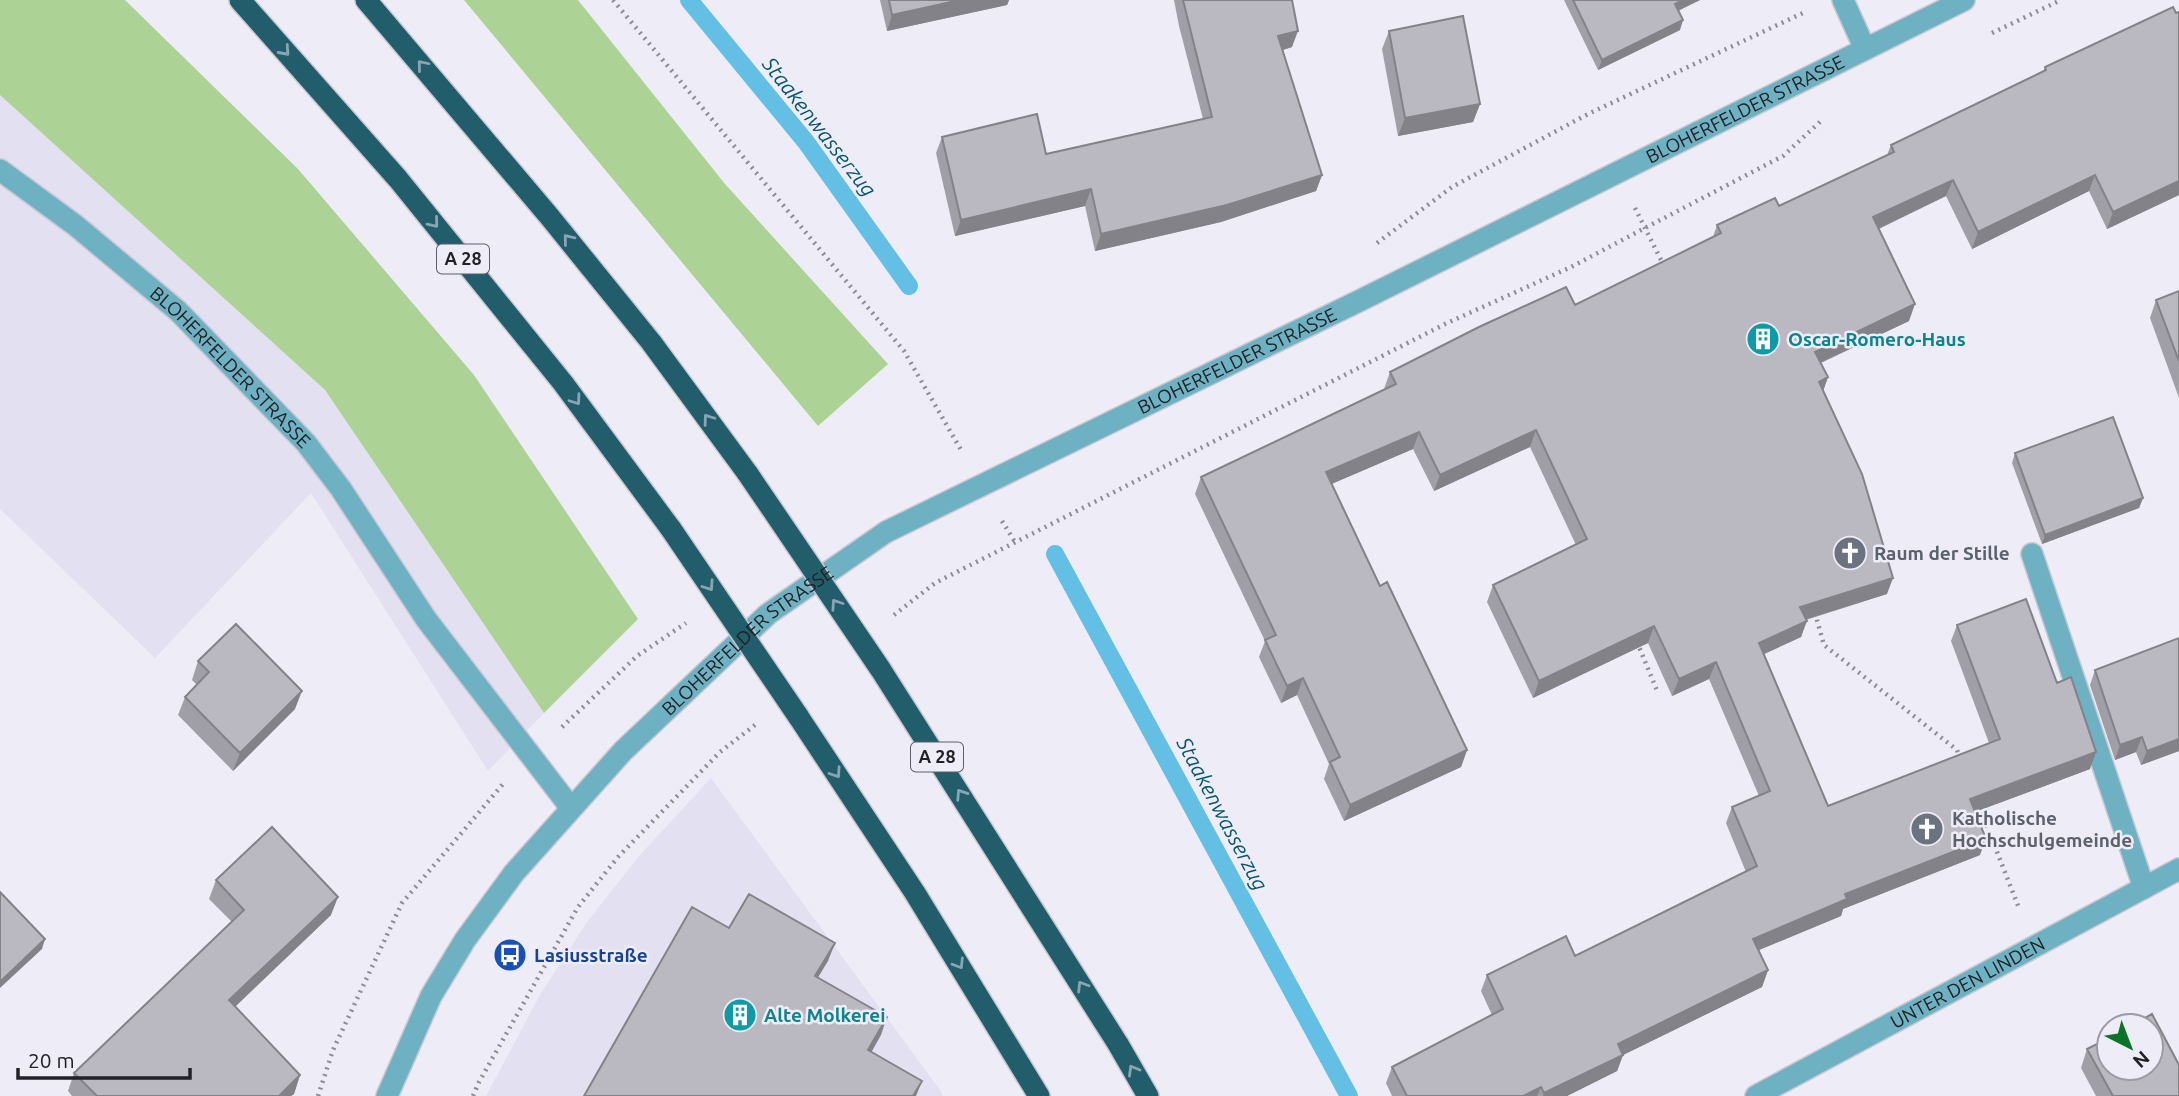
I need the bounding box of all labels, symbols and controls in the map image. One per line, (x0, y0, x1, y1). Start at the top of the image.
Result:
one-way arrow (277, 43, 289, 56)
street label: BLOHERFELDER STRASSE (1642, 50, 1848, 167)
water label: Staakenwasserzug (757, 51, 882, 201)
one-way arrow (418, 61, 430, 74)
one-way arrow (426, 214, 438, 227)
one-way arrow (564, 235, 577, 247)
road number: A 28 (437, 244, 489, 274)
street label: BLOHERFELDER STRASSE (146, 282, 315, 452)
street label: BLOHERFELDER STRASSE (1134, 303, 1340, 418)
building icon: Oscar-Romero-Haus (1744, 320, 1782, 358)
place label: Oscar-Romero-Haus (1788, 328, 1966, 350)
one-way arrow (568, 393, 581, 405)
one-way arrow (703, 414, 716, 427)
church icon: Raum der Stille (1831, 534, 1869, 572)
place label: Raum der Stille (1874, 542, 2010, 564)
street label: BLOHERFELDER STRASSE (657, 561, 837, 720)
one-way arrow (701, 578, 714, 591)
one-way arrow (831, 598, 844, 611)
water label: Staakenwasserzug (1172, 732, 1273, 894)
road number: A 28 (911, 742, 963, 772)
one-way arrow (827, 765, 840, 778)
one-way arrow (956, 789, 969, 802)
place label: Katholische Hochschulgemeinde (1952, 807, 2132, 851)
church icon: Katholische Hochschulgemeinde (1908, 810, 1946, 848)
street label: UNTER DEN LINDEN (1887, 932, 2048, 1033)
bus stop icon: Lasiusstraße (491, 936, 529, 974)
place label: Lasiusstraße (534, 944, 648, 966)
one-way arrow (950, 956, 963, 969)
one-way arrow (1078, 981, 1091, 994)
building icon: Alte Molkerei (721, 996, 759, 1034)
place label: Alte Molkerei (764, 1004, 885, 1026)
north arrow (2095, 1012, 2165, 1082)
scale bar (18, 1036, 189, 1080)
text: N (2129, 1047, 2154, 1073)
text: 20 m (28, 1048, 75, 1072)
one-way arrow (1128, 1065, 1141, 1077)

